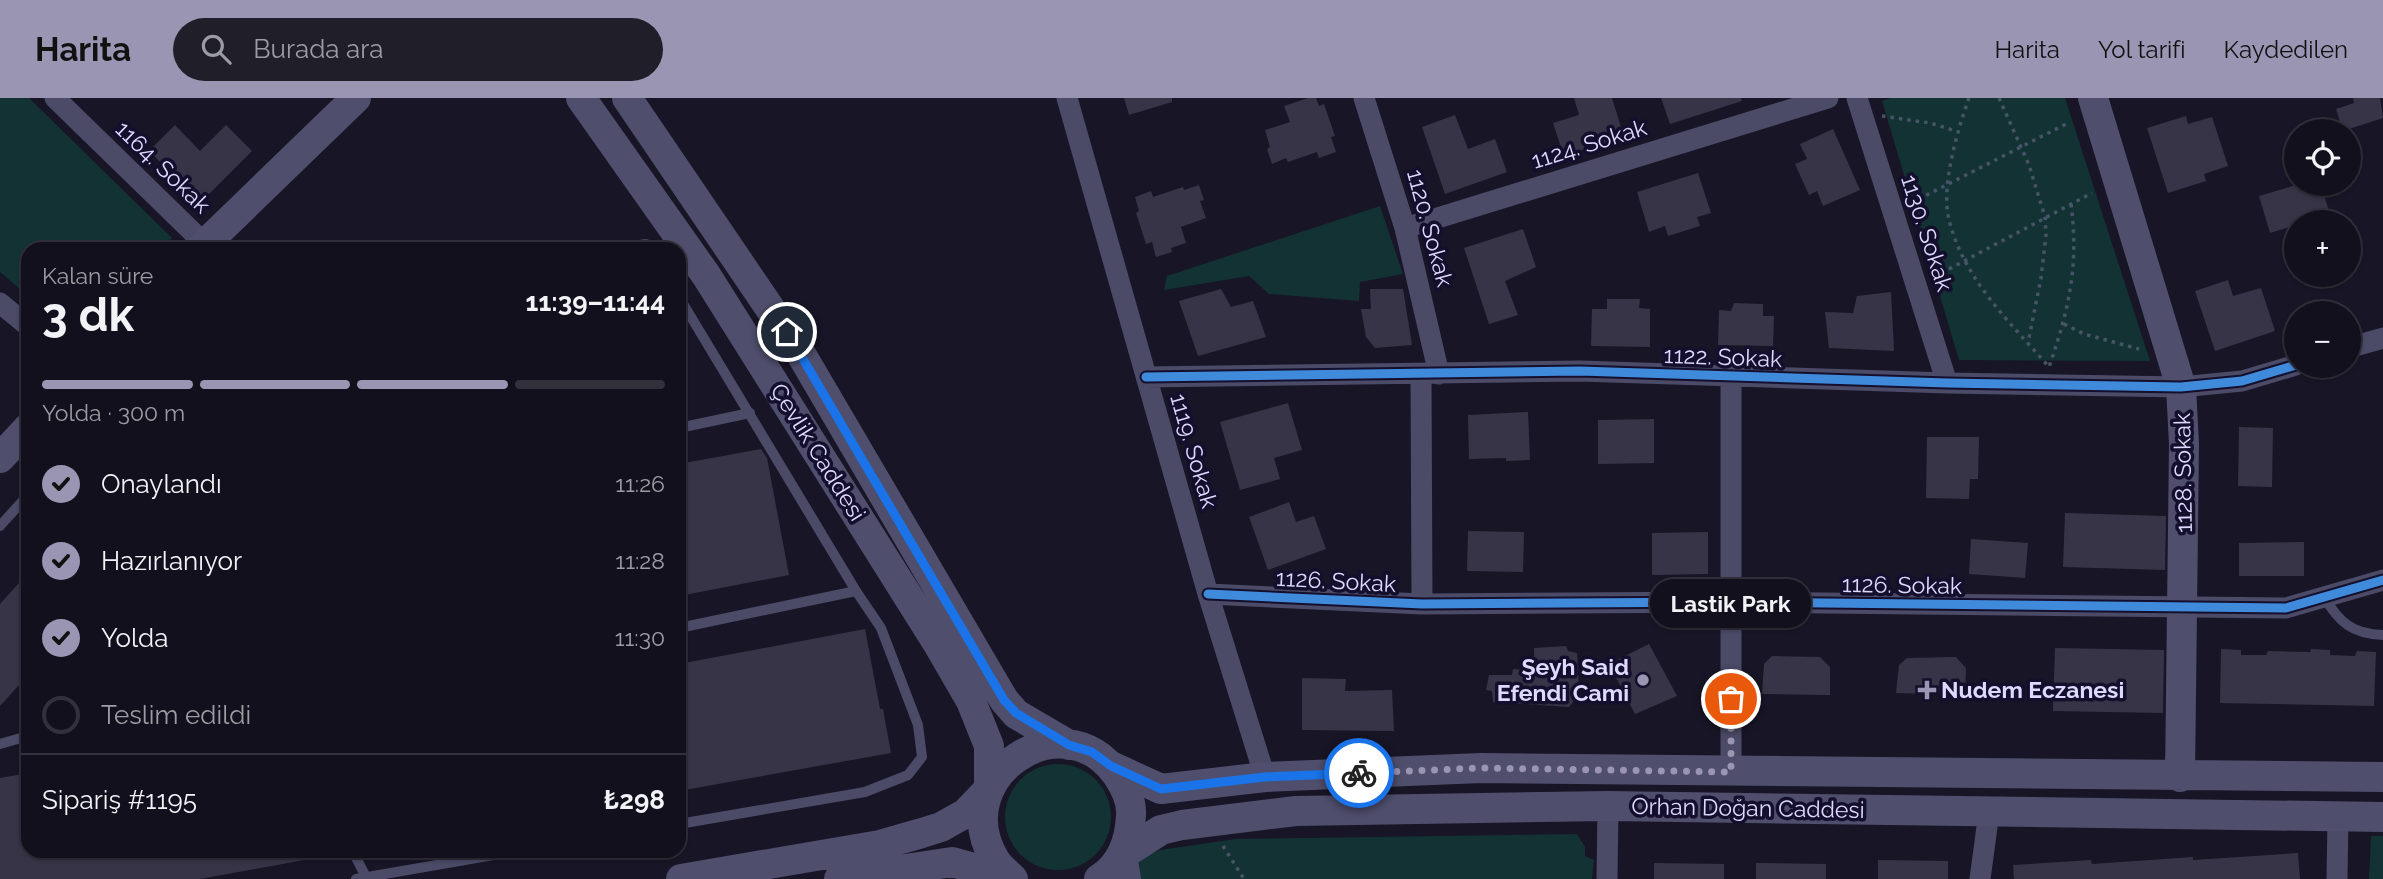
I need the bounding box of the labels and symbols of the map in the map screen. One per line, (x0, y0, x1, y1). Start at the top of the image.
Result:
street label: 1124. Sokak (1528, 113, 1650, 174)
street label: 1164. Sokak (111, 115, 216, 218)
street label: 1120. Sokak (1402, 166, 1459, 290)
street label: 1130. Sokak (1896, 171, 1959, 294)
pin (757, 302, 817, 362)
street label: 1122. Sokak (1663, 341, 1783, 372)
street label: Çevlik Caddesi (765, 378, 871, 526)
street label: 1119. Sokak (1165, 391, 1224, 511)
street label: 1128. Sokak (2168, 413, 2197, 533)
street label: 1126. Sokak (1275, 564, 1397, 597)
street label: 1126. Sokak (1842, 570, 1962, 599)
callout: Lastik Park (1650, 580, 1812, 629)
place label: Şeyh Said Efendi Cami (1497, 653, 1629, 706)
pin (1701, 669, 1761, 729)
marker: Şeyh Said Efendi Cami (1635, 672, 1651, 688)
place label: Nudem Eczanesi (1941, 676, 2124, 703)
marker: Nudem Eczanesi (1919, 682, 1935, 698)
courier (1324, 738, 1394, 808)
street label: Orhan Doğan Caddesi (1631, 792, 1865, 823)

